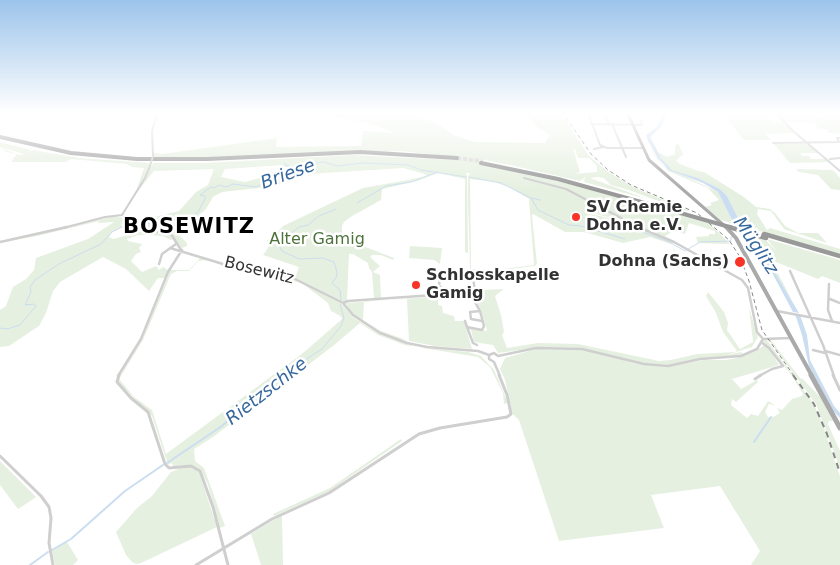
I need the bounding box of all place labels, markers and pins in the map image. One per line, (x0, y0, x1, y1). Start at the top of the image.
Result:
place label: SV Chemie Dohna e.V. (586, 198, 683, 236)
marker: SV Chemie Dohna e.V. (570, 211, 582, 223)
place label: Dohna (Sachs) (598, 252, 729, 272)
marker: Dohna (Sachs) (733, 255, 747, 269)
place label: Schlosskapelle Gamig (426, 266, 559, 304)
marker: Schlosskapelle Gamig (410, 279, 422, 291)

